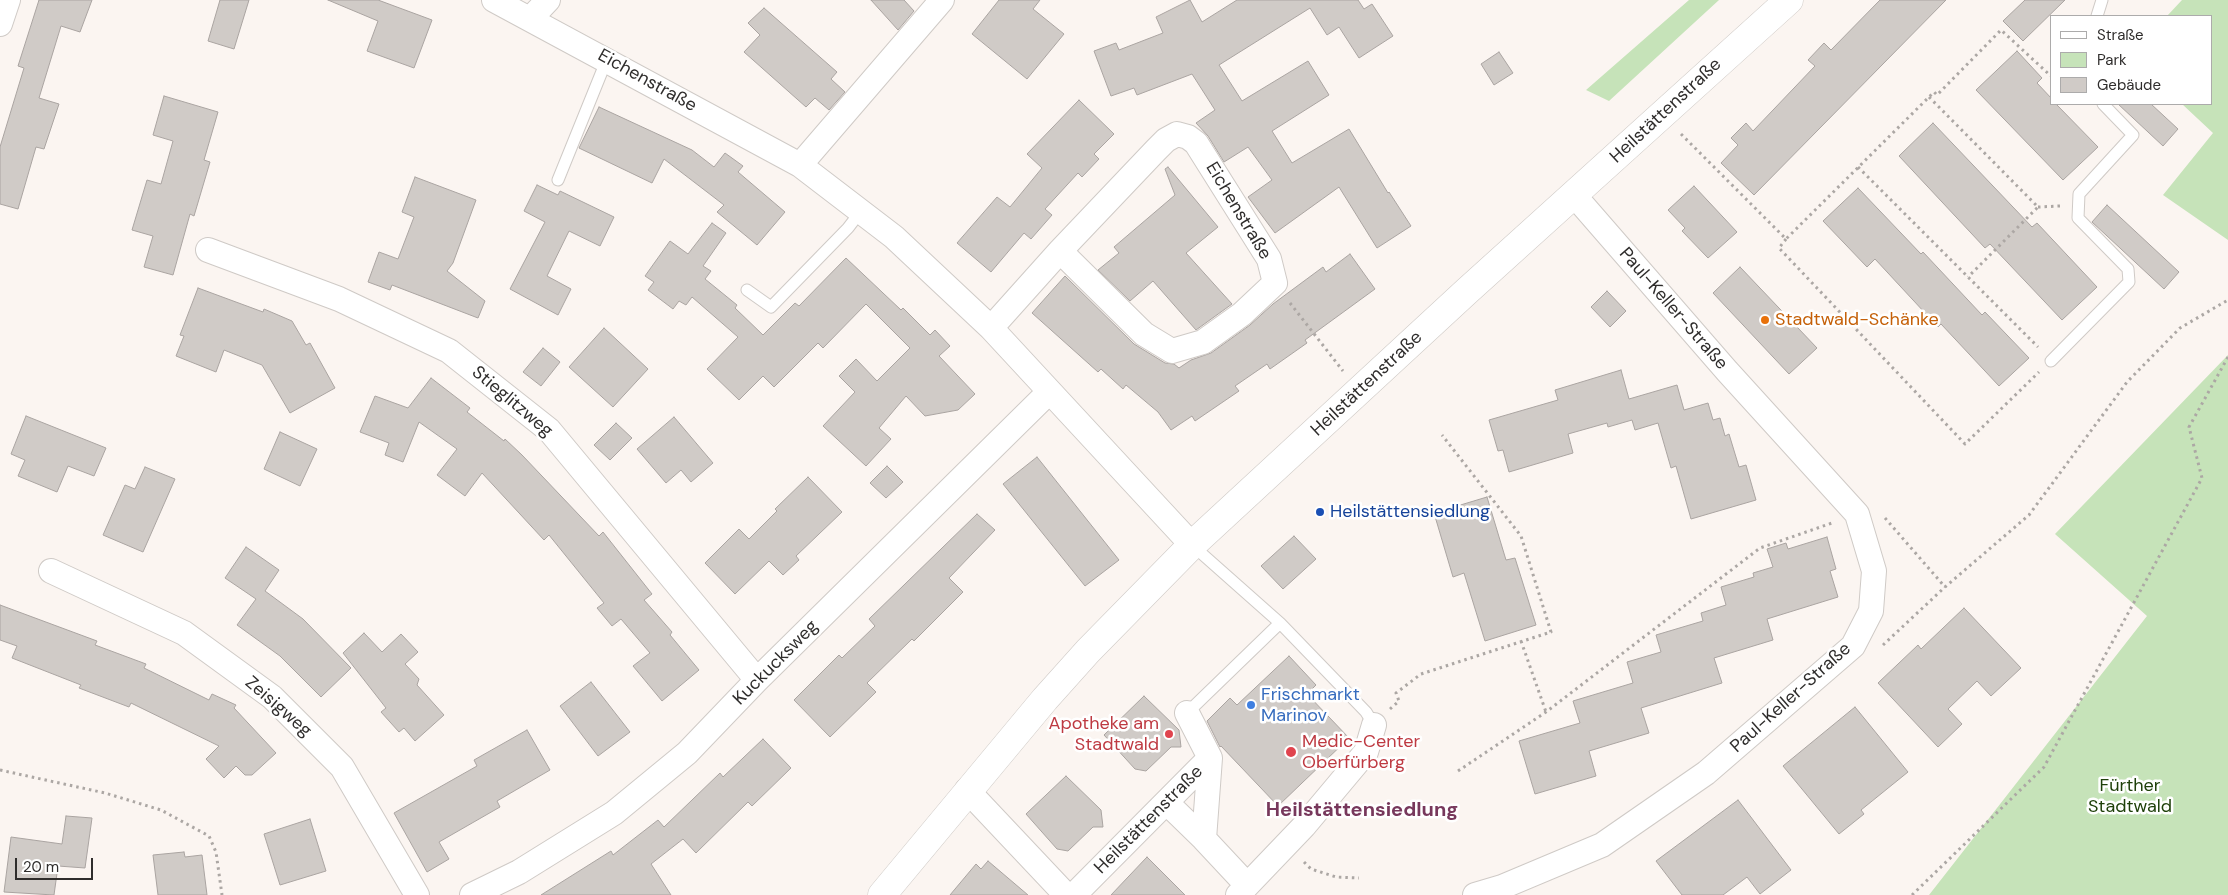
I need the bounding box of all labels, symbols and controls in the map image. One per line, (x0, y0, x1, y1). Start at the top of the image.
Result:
legend (2050, 15, 2213, 105)
text: Straße (2097, 25, 2144, 45)
street label: Eichenstraße (594, 45, 700, 117)
text: Park (2097, 50, 2127, 70)
street label: Heilstättenstraße (1606, 54, 1726, 168)
text: Gebäude (2097, 75, 2161, 95)
street label: Eichenstraße (1200, 158, 1276, 264)
street label: Paul-Keller-Straße (1614, 244, 1732, 374)
place label: Stadtwald-Schänke (1775, 309, 1939, 331)
marker: Stadtwald-Schänke (1759, 314, 1771, 326)
street label: Heilstättenstraße (1307, 327, 1427, 441)
street label: Stieglitzweg (467, 362, 557, 442)
place label: Heilstättensiedlung (1330, 501, 1490, 523)
marker: Heilstättensiedlung (1314, 506, 1326, 518)
street label: Kuckucksweg (729, 616, 823, 710)
street label: Paul-Keller-Straße (1726, 638, 1856, 758)
street label: Zeisigweg (240, 672, 316, 742)
place label: Frischmarkt Marinov (1261, 684, 1360, 726)
marker: Frischmarkt Marinov (1245, 699, 1257, 711)
place label: Apotheke am Stadtwald (1049, 713, 1159, 756)
marker: Apotheke am Stadtwald (1163, 728, 1175, 740)
place label: Medic-Center Oberfürberg (1302, 731, 1420, 774)
marker: Medic-Center Oberfürberg (1284, 745, 1298, 759)
street label: Heilstättenstraße (1090, 761, 1208, 879)
park label: Fürther Stadtwald (2088, 775, 2172, 818)
district label: Heilstättensiedlung (1266, 799, 1458, 823)
scale bar (18, 848, 95, 880)
text: 20 m (23, 857, 59, 877)

